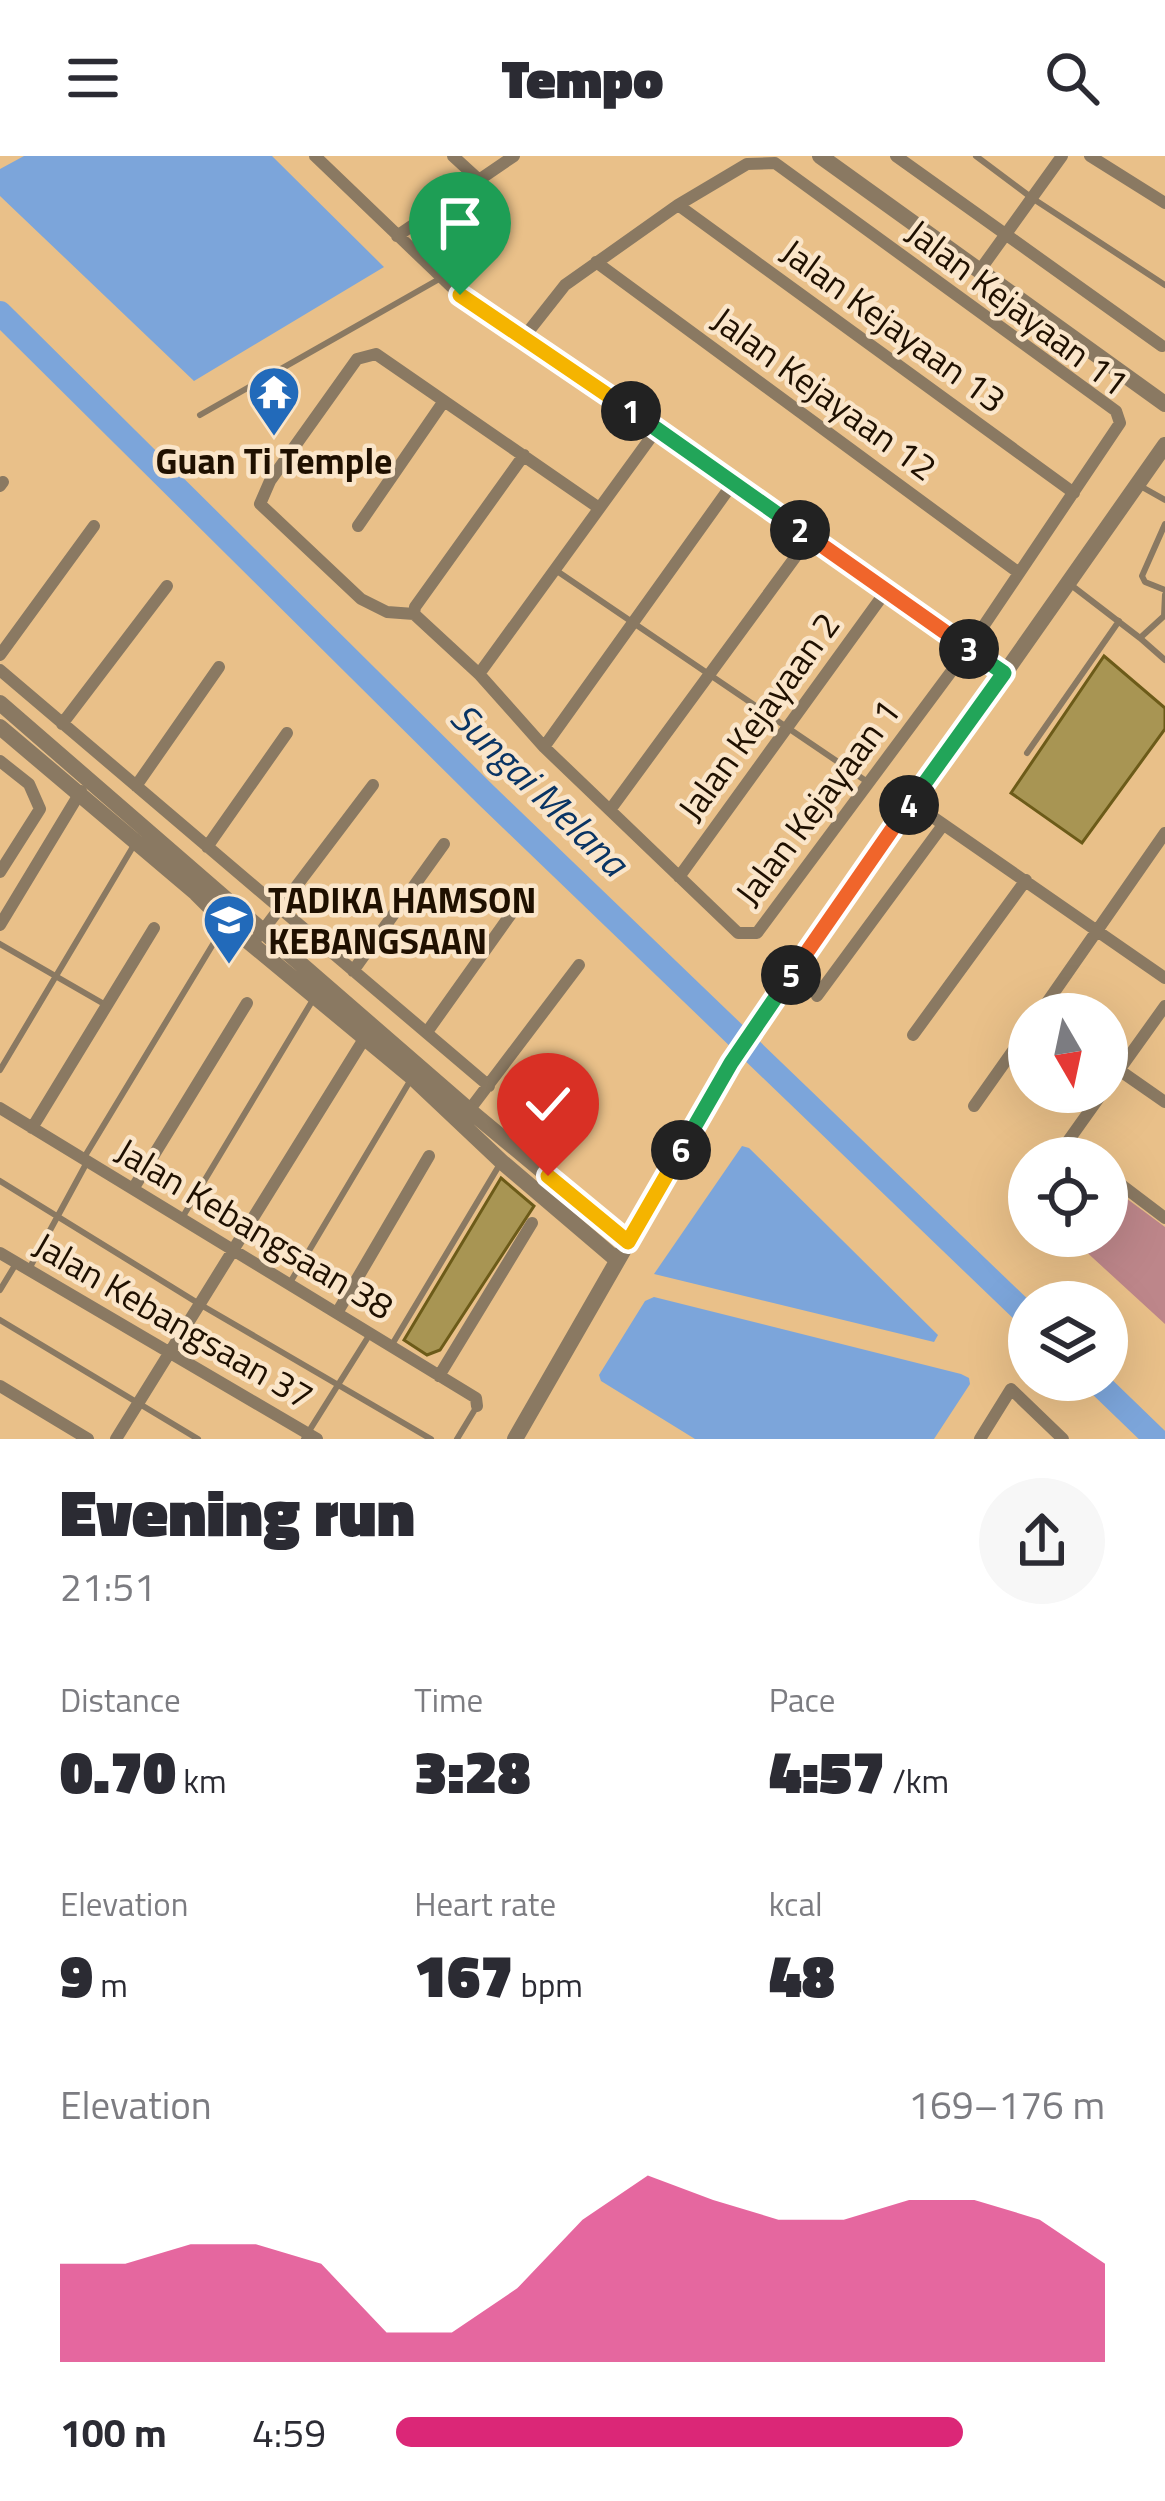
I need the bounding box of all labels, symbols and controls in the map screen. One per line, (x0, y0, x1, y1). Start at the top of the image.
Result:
text: Tempo (501, 37, 664, 119)
icon: menu (60, 45, 126, 111)
icon: search (1039, 45, 1105, 111)
pin (409, 172, 511, 295)
icon: arrive (427, 190, 493, 256)
street label: Jalan Kejayaan 11 (895, 205, 1141, 409)
street label: Jalan Kejayaan 13 (770, 224, 1018, 426)
street label: Jalan Kejayaan 12 (701, 292, 949, 494)
temple icon: Guan Ti Temple (246, 364, 302, 438)
pin: 1 (601, 381, 661, 441)
text: 1 (622, 386, 640, 436)
place label: Guan Ti Temple (156, 433, 392, 488)
pin: 2 (770, 500, 830, 560)
text: 2 (791, 505, 809, 555)
street label: Jalan Kejayaan 2 (663, 600, 853, 832)
pin: 3 (939, 619, 999, 679)
text: 3 (960, 624, 978, 674)
street label: Jalan Kejayaan 1 (721, 687, 913, 917)
water label: Sungai Melana (438, 689, 644, 891)
pin: 4 (879, 775, 939, 835)
text: 4 (900, 780, 918, 830)
place label: TADIKA HAMSON KEBANGSAAN (268, 872, 536, 968)
school or university icon: TADIKA HAMSON KEBANGSAAN (201, 892, 257, 966)
pin: 5 (761, 945, 821, 1005)
text: 5 (782, 950, 800, 1000)
north arrow (1008, 993, 1128, 1113)
map controls (1008, 993, 1128, 1401)
pin (497, 1053, 599, 1176)
icon: check (515, 1071, 581, 1137)
pin: 6 (651, 1120, 711, 1180)
street label: Jalan Kebangsaan 38 (106, 1123, 404, 1333)
text: 6 (672, 1125, 690, 1175)
button: locate (1008, 1137, 1128, 1257)
street label: Jalan Kebangsaan 37 (24, 1217, 324, 1423)
button: layers (1008, 1281, 1128, 1401)
text: Evening run (60, 1461, 415, 1562)
button: share (979, 1478, 1105, 1604)
text: 21:51 (60, 1557, 156, 1616)
text: Distance (60, 1675, 181, 1725)
text: Time (414, 1675, 483, 1725)
text: Pace (769, 1675, 835, 1725)
text: 0.70 (60, 1725, 176, 1816)
text: 3:28 (414, 1725, 531, 1816)
text: 4:57 (769, 1725, 885, 1816)
text: km (176, 1756, 227, 1806)
text: /km (885, 1756, 949, 1806)
text: Elevation (60, 1879, 188, 1929)
text: Heart rate (414, 1879, 556, 1929)
text: kcal (769, 1879, 823, 1929)
text: 9 (60, 1929, 93, 2020)
text: 167 (414, 1929, 513, 2020)
text: 48 (769, 1929, 835, 2020)
text: m (93, 1960, 128, 2010)
text: bpm (513, 1960, 583, 2010)
text: Elevation (60, 2075, 212, 2134)
text: 169–176 m (908, 2075, 1105, 2134)
text: 100 m (60, 2403, 167, 2462)
text: 4:59 (252, 2403, 326, 2462)

